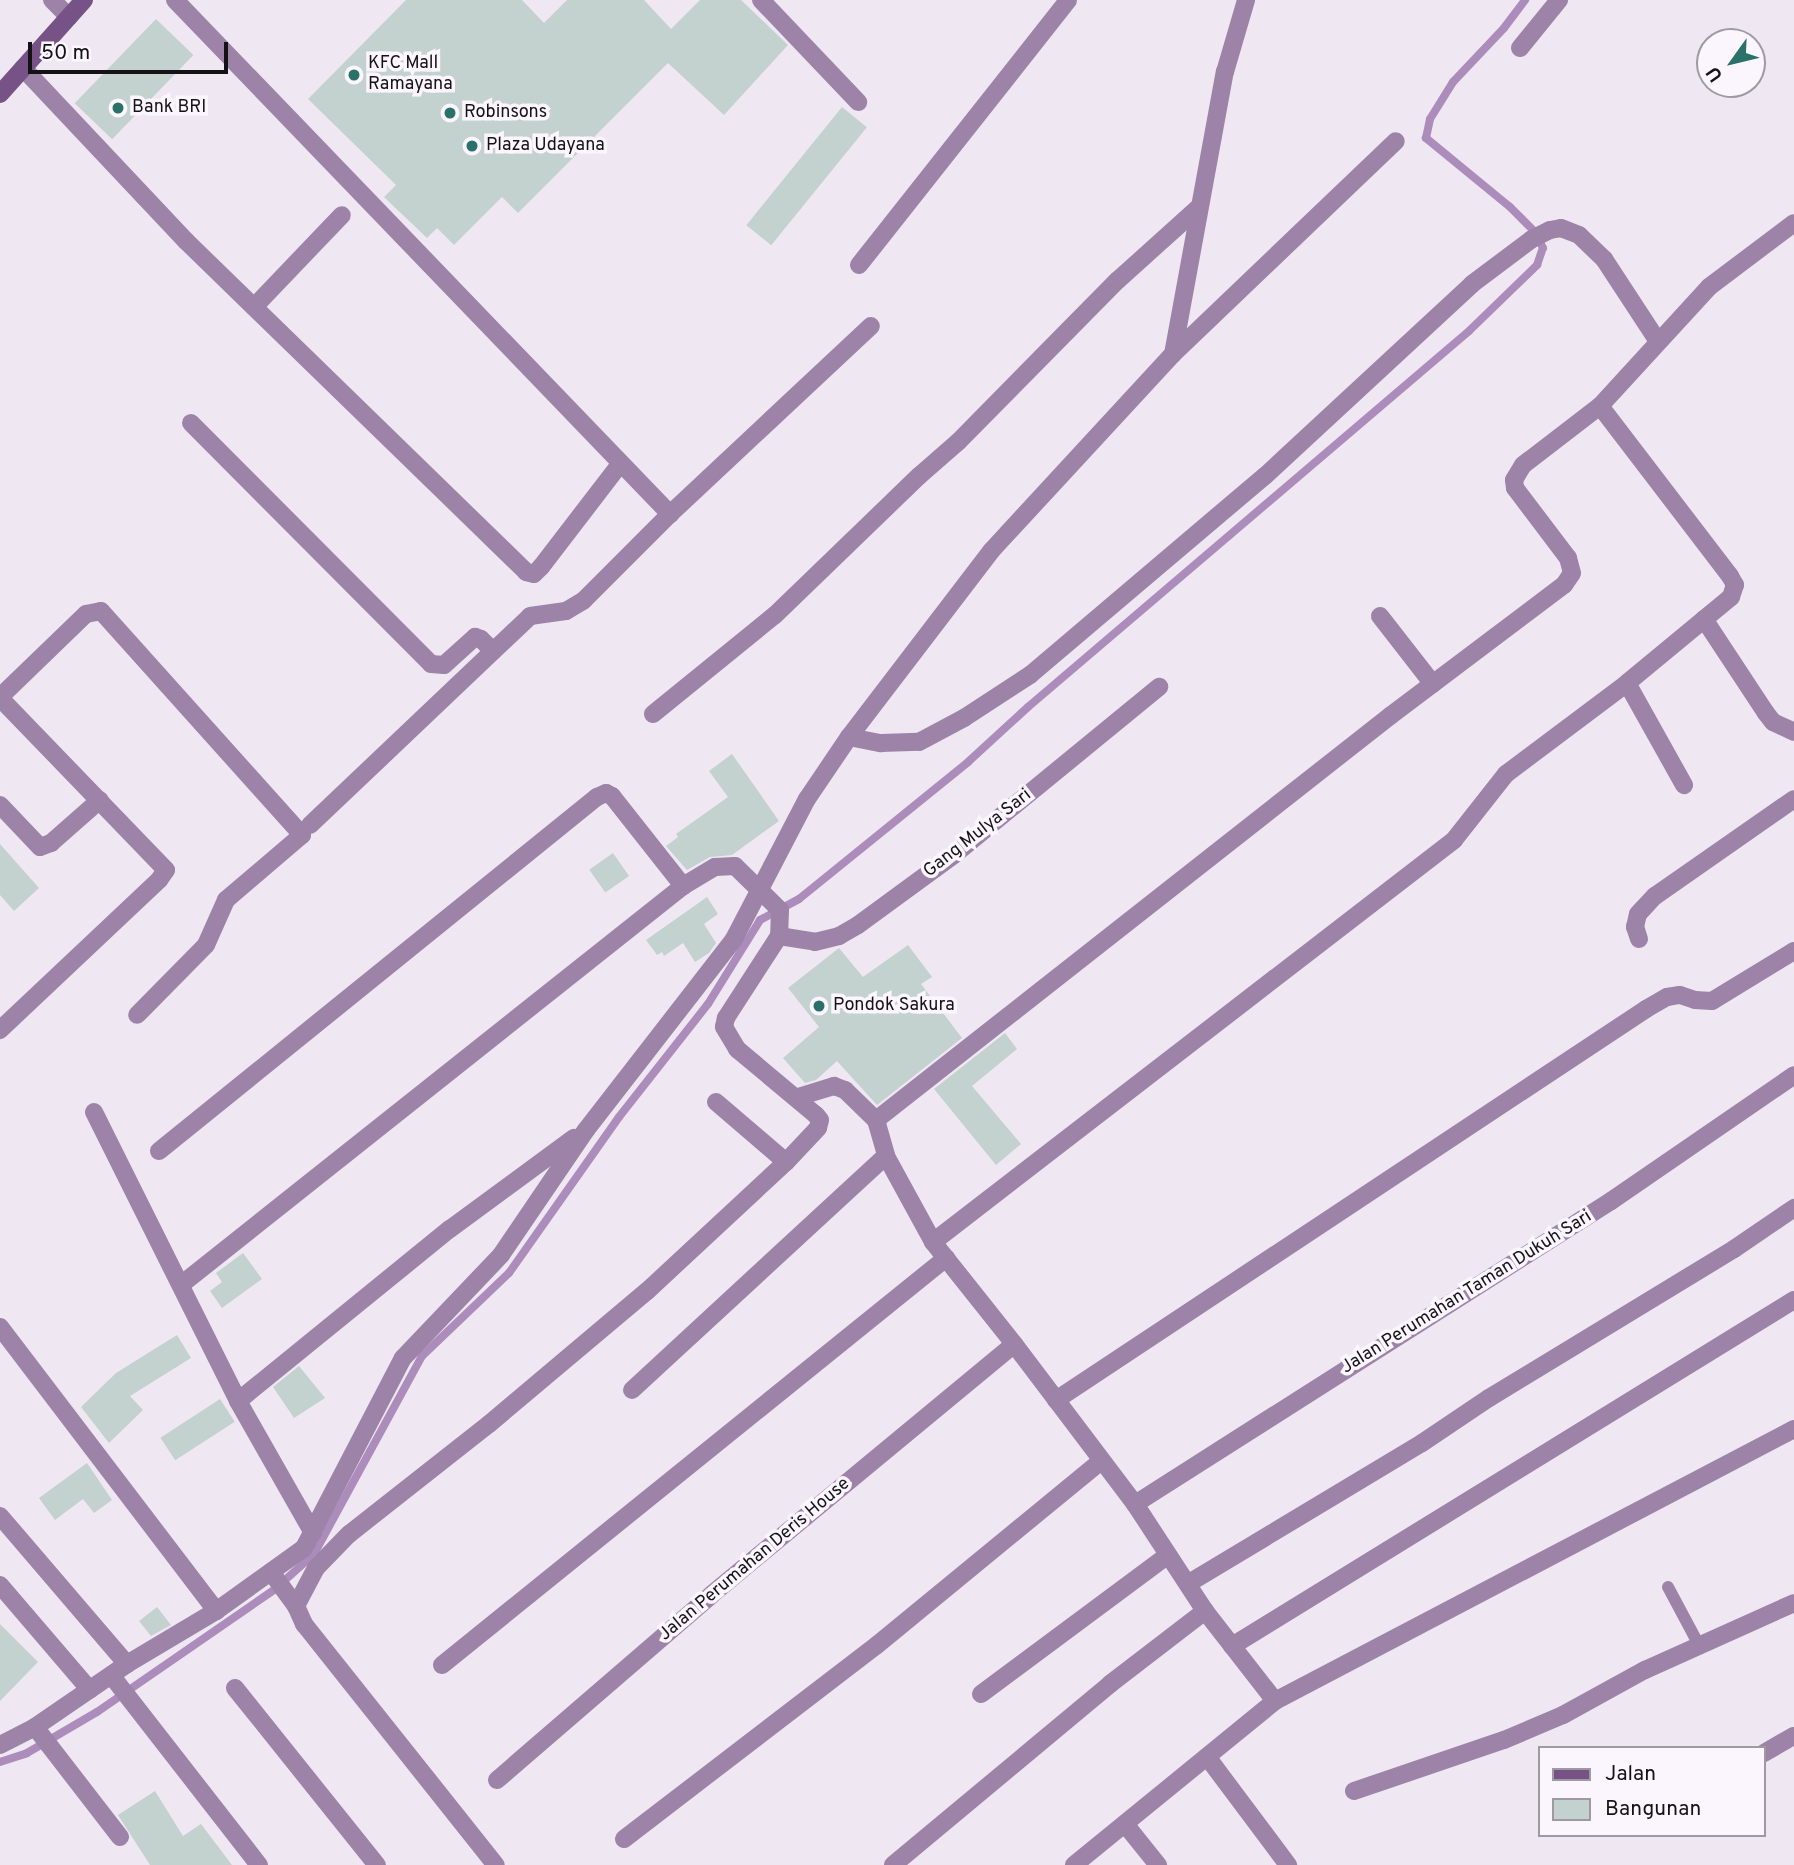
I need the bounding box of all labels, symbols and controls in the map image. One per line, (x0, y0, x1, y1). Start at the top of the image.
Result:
scale bar (32, 28, 231, 72)
north arrow (1696, 28, 1766, 98)
text: 50 m (41, 40, 90, 67)
place label: KFC Mall Ramayana (368, 54, 453, 96)
text: U (1702, 61, 1729, 86)
marker: KFC Mall Ramayana (346, 67, 362, 83)
place label: Bank BRI (132, 97, 206, 119)
marker: Bank BRI (110, 100, 126, 116)
place label: Robinsons (464, 102, 547, 124)
marker: Robinsons (442, 105, 458, 121)
place label: Plaza Udayana (486, 135, 605, 157)
marker: Plaza Udayana (464, 138, 480, 154)
street label: Gang Mulya Sari (920, 785, 1036, 883)
place label: Pondok Sakura (833, 995, 955, 1017)
marker: Pondok Sakura (811, 998, 827, 1014)
street label: Jalan Perumahan Taman Dukuh Sari (1337, 1206, 1597, 1380)
street label: Jalan Perumahan Deris House (655, 1474, 855, 1646)
legend (1538, 1746, 1766, 1837)
text: Jalan (1605, 1761, 1656, 1788)
text: Bangunan (1605, 1796, 1701, 1823)

